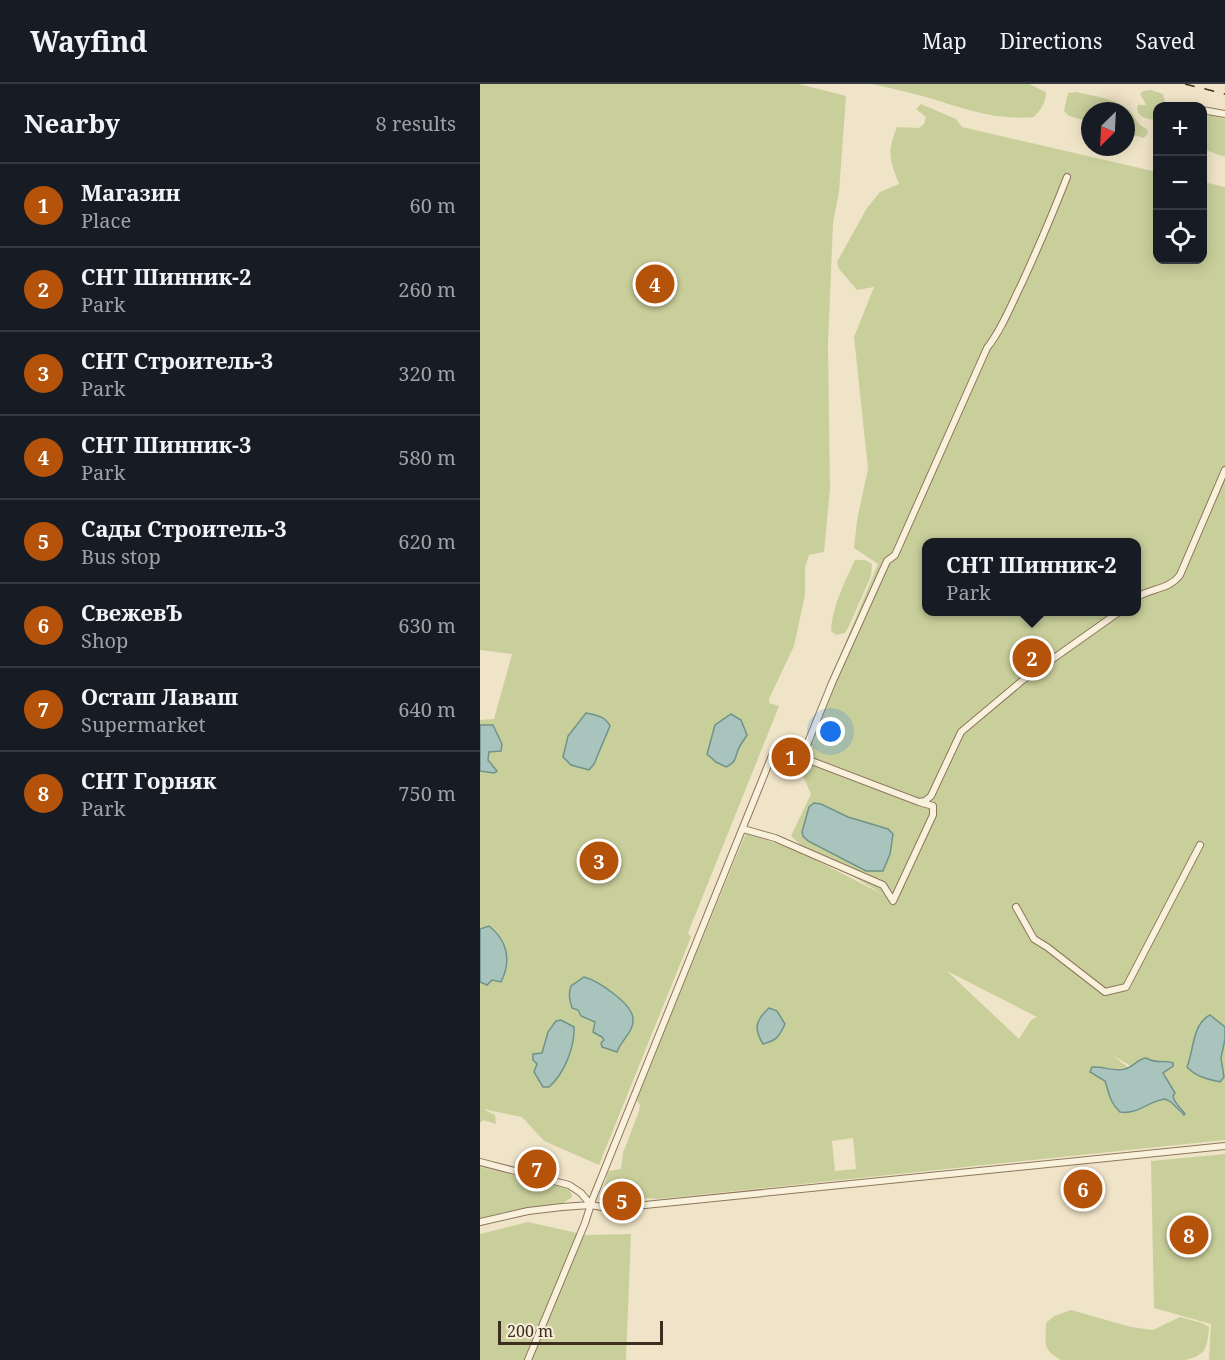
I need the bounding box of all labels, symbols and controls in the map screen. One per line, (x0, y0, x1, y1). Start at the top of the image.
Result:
text: Wayfind (30, 22, 148, 60)
text: Map (922, 27, 967, 55)
text: Directions (1000, 27, 1102, 55)
text: Saved (1135, 27, 1195, 55)
north arrow (1081, 102, 1135, 156)
map controls (1153, 102, 1207, 264)
button: + (1153, 102, 1207, 156)
text: Nearby (24, 105, 120, 141)
text: 8 results (376, 110, 456, 137)
button: − (1153, 156, 1207, 210)
text: Магазин (81, 177, 180, 207)
text: 1 (38, 192, 49, 219)
text: 60 m (410, 192, 456, 219)
text: Place (81, 207, 131, 234)
button: locate (1153, 210, 1207, 264)
text: СНТ Шинник-2 (81, 261, 251, 291)
pin: 4 (636, 262, 675, 306)
text: 2 (38, 276, 49, 303)
text: 260 m (398, 276, 456, 303)
text: Park (81, 291, 125, 318)
text: СНТ Строитель-3 (81, 345, 273, 375)
text: 3 (38, 360, 49, 387)
text: 320 m (398, 360, 456, 387)
text: Park (81, 375, 125, 402)
text: СНТ Шинник-3 (81, 429, 251, 459)
text: 4 (38, 444, 49, 471)
text: 580 m (398, 444, 456, 471)
text: Park (81, 459, 125, 486)
text: Сады Строитель-3 (81, 513, 287, 543)
text: 5 (38, 528, 49, 555)
text: 620 m (398, 528, 456, 555)
popup (922, 538, 1141, 616)
text: Bus stop (81, 543, 161, 570)
text: СНТ Шинник-2 (946, 549, 1117, 579)
text: Park (946, 579, 991, 606)
text: СвежевЪ (81, 597, 183, 627)
text: 6 (38, 612, 49, 639)
text: 630 m (398, 612, 456, 639)
text: Shop (81, 627, 128, 654)
pin: 2 (1012, 636, 1052, 680)
text: Осташ Лаваш (81, 681, 238, 711)
text: 7 (38, 696, 49, 723)
text: 640 m (398, 696, 456, 723)
text: Supermarket (81, 711, 206, 738)
your location (816, 717, 845, 746)
pin: 1 (772, 734, 810, 780)
text: СНТ Горняк (81, 765, 216, 795)
text: 8 (38, 780, 49, 807)
text: 750 m (398, 780, 456, 807)
text: Park (81, 795, 125, 822)
pin: 3 (580, 838, 618, 884)
pin: 7 (518, 1146, 556, 1192)
pin: 6 (1064, 1166, 1102, 1212)
pin: 5 (602, 1178, 642, 1224)
pin: 8 (1170, 1212, 1208, 1258)
scale bar (498, 1318, 663, 1346)
text: 200 m (507, 1320, 553, 1342)

